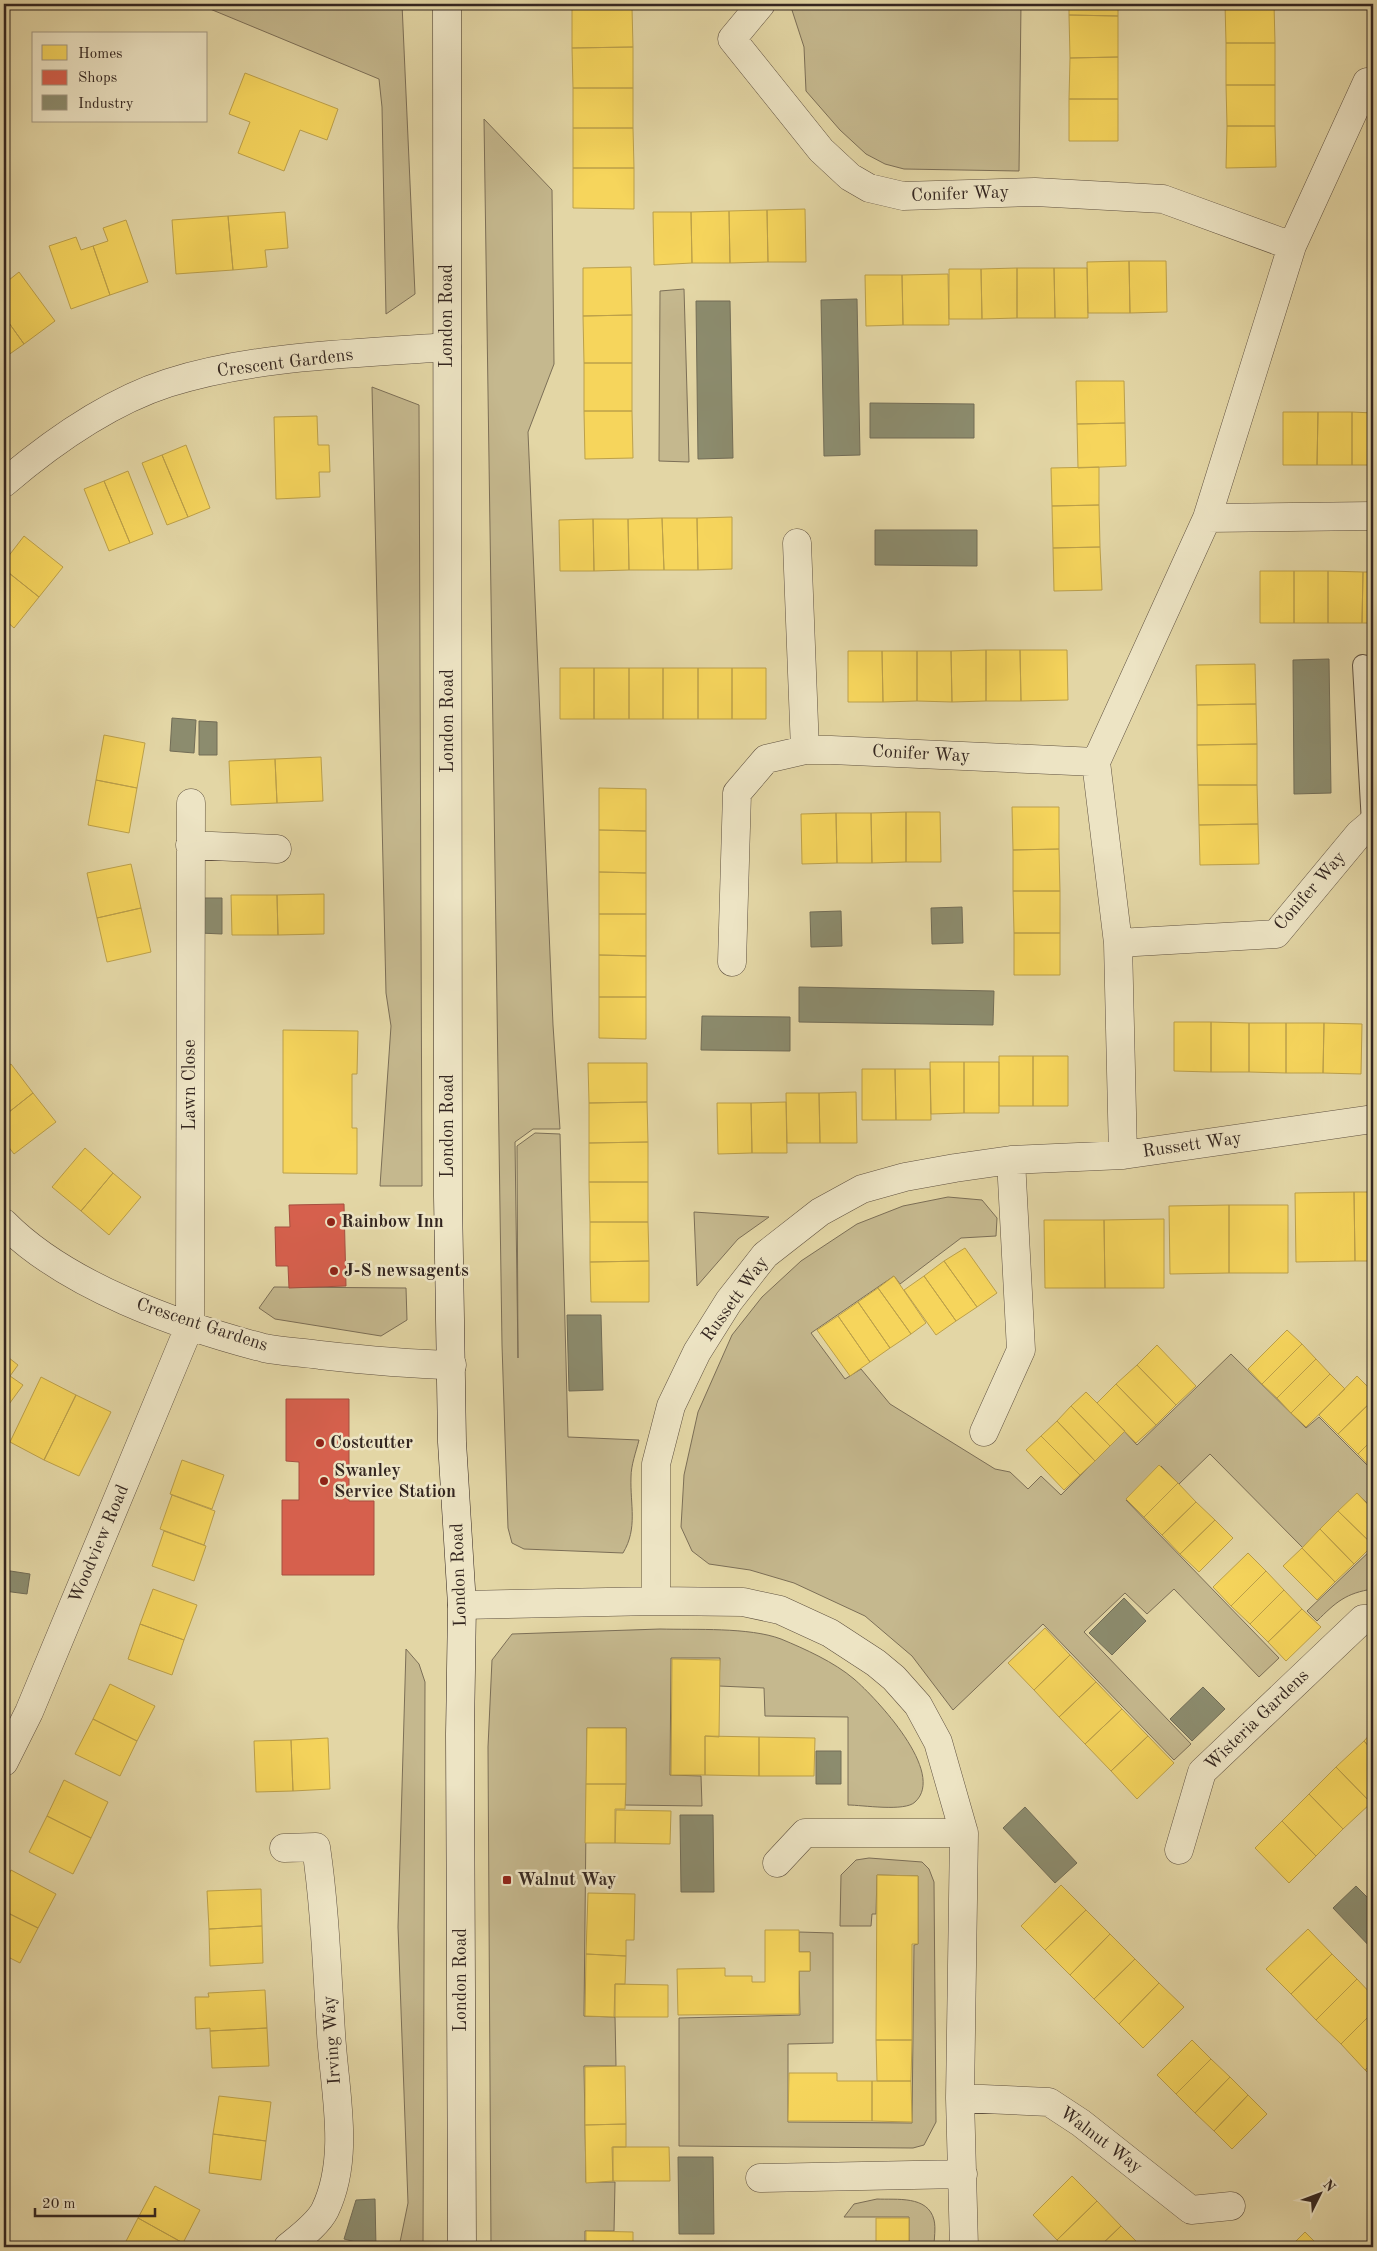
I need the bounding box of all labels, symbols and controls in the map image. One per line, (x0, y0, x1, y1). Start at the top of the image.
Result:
legend (32, 32, 208, 122)
text: Homes (78, 47, 123, 62)
text: Shops (78, 71, 117, 86)
text: Industry (78, 97, 134, 112)
street label: Conifer Way (911, 183, 1010, 205)
street label: London Road (438, 264, 456, 368)
street label: Crescent Gardens (216, 346, 354, 380)
street label: London Road (439, 669, 457, 773)
street label: Conifer Way (872, 742, 971, 766)
street label: Conifer Way (1271, 848, 1349, 934)
street label: Lawn Close (181, 1039, 199, 1131)
street label: London Road (439, 1074, 457, 1178)
street label: Russett Way (1141, 1129, 1243, 1161)
place label: Rainbow Inn (341, 1213, 444, 1231)
marker: Rainbow Inn (325, 1216, 337, 1228)
street label: Russett Way (698, 1253, 772, 1345)
place label: J-S newsagents (344, 1262, 469, 1280)
marker: J-S newsagents (328, 1265, 340, 1277)
street label: Crescent Gardens (134, 1295, 270, 1355)
place label: Costcutter (330, 1434, 413, 1452)
marker: Costcutter (314, 1437, 326, 1449)
place label: Swanley Service Station (334, 1462, 456, 1501)
marker: Swanley Service Station (318, 1475, 330, 1487)
street label: Woodview Road (66, 1482, 132, 1606)
street label: London Road (448, 1523, 470, 1627)
street label: Wisteria Gardens (1202, 1666, 1312, 1774)
place label: Walnut Way (517, 1871, 617, 1889)
marker: Walnut Way (501, 1874, 513, 1886)
street label: London Road (452, 1928, 470, 2032)
street label: Irving Way (320, 1994, 344, 2085)
street label: Walnut Way (1056, 2103, 1146, 2177)
north arrow (1294, 2168, 1344, 2218)
text: N (1320, 2177, 1338, 2195)
scale bar (35, 2186, 155, 2218)
text: 20 m (42, 2197, 76, 2212)

